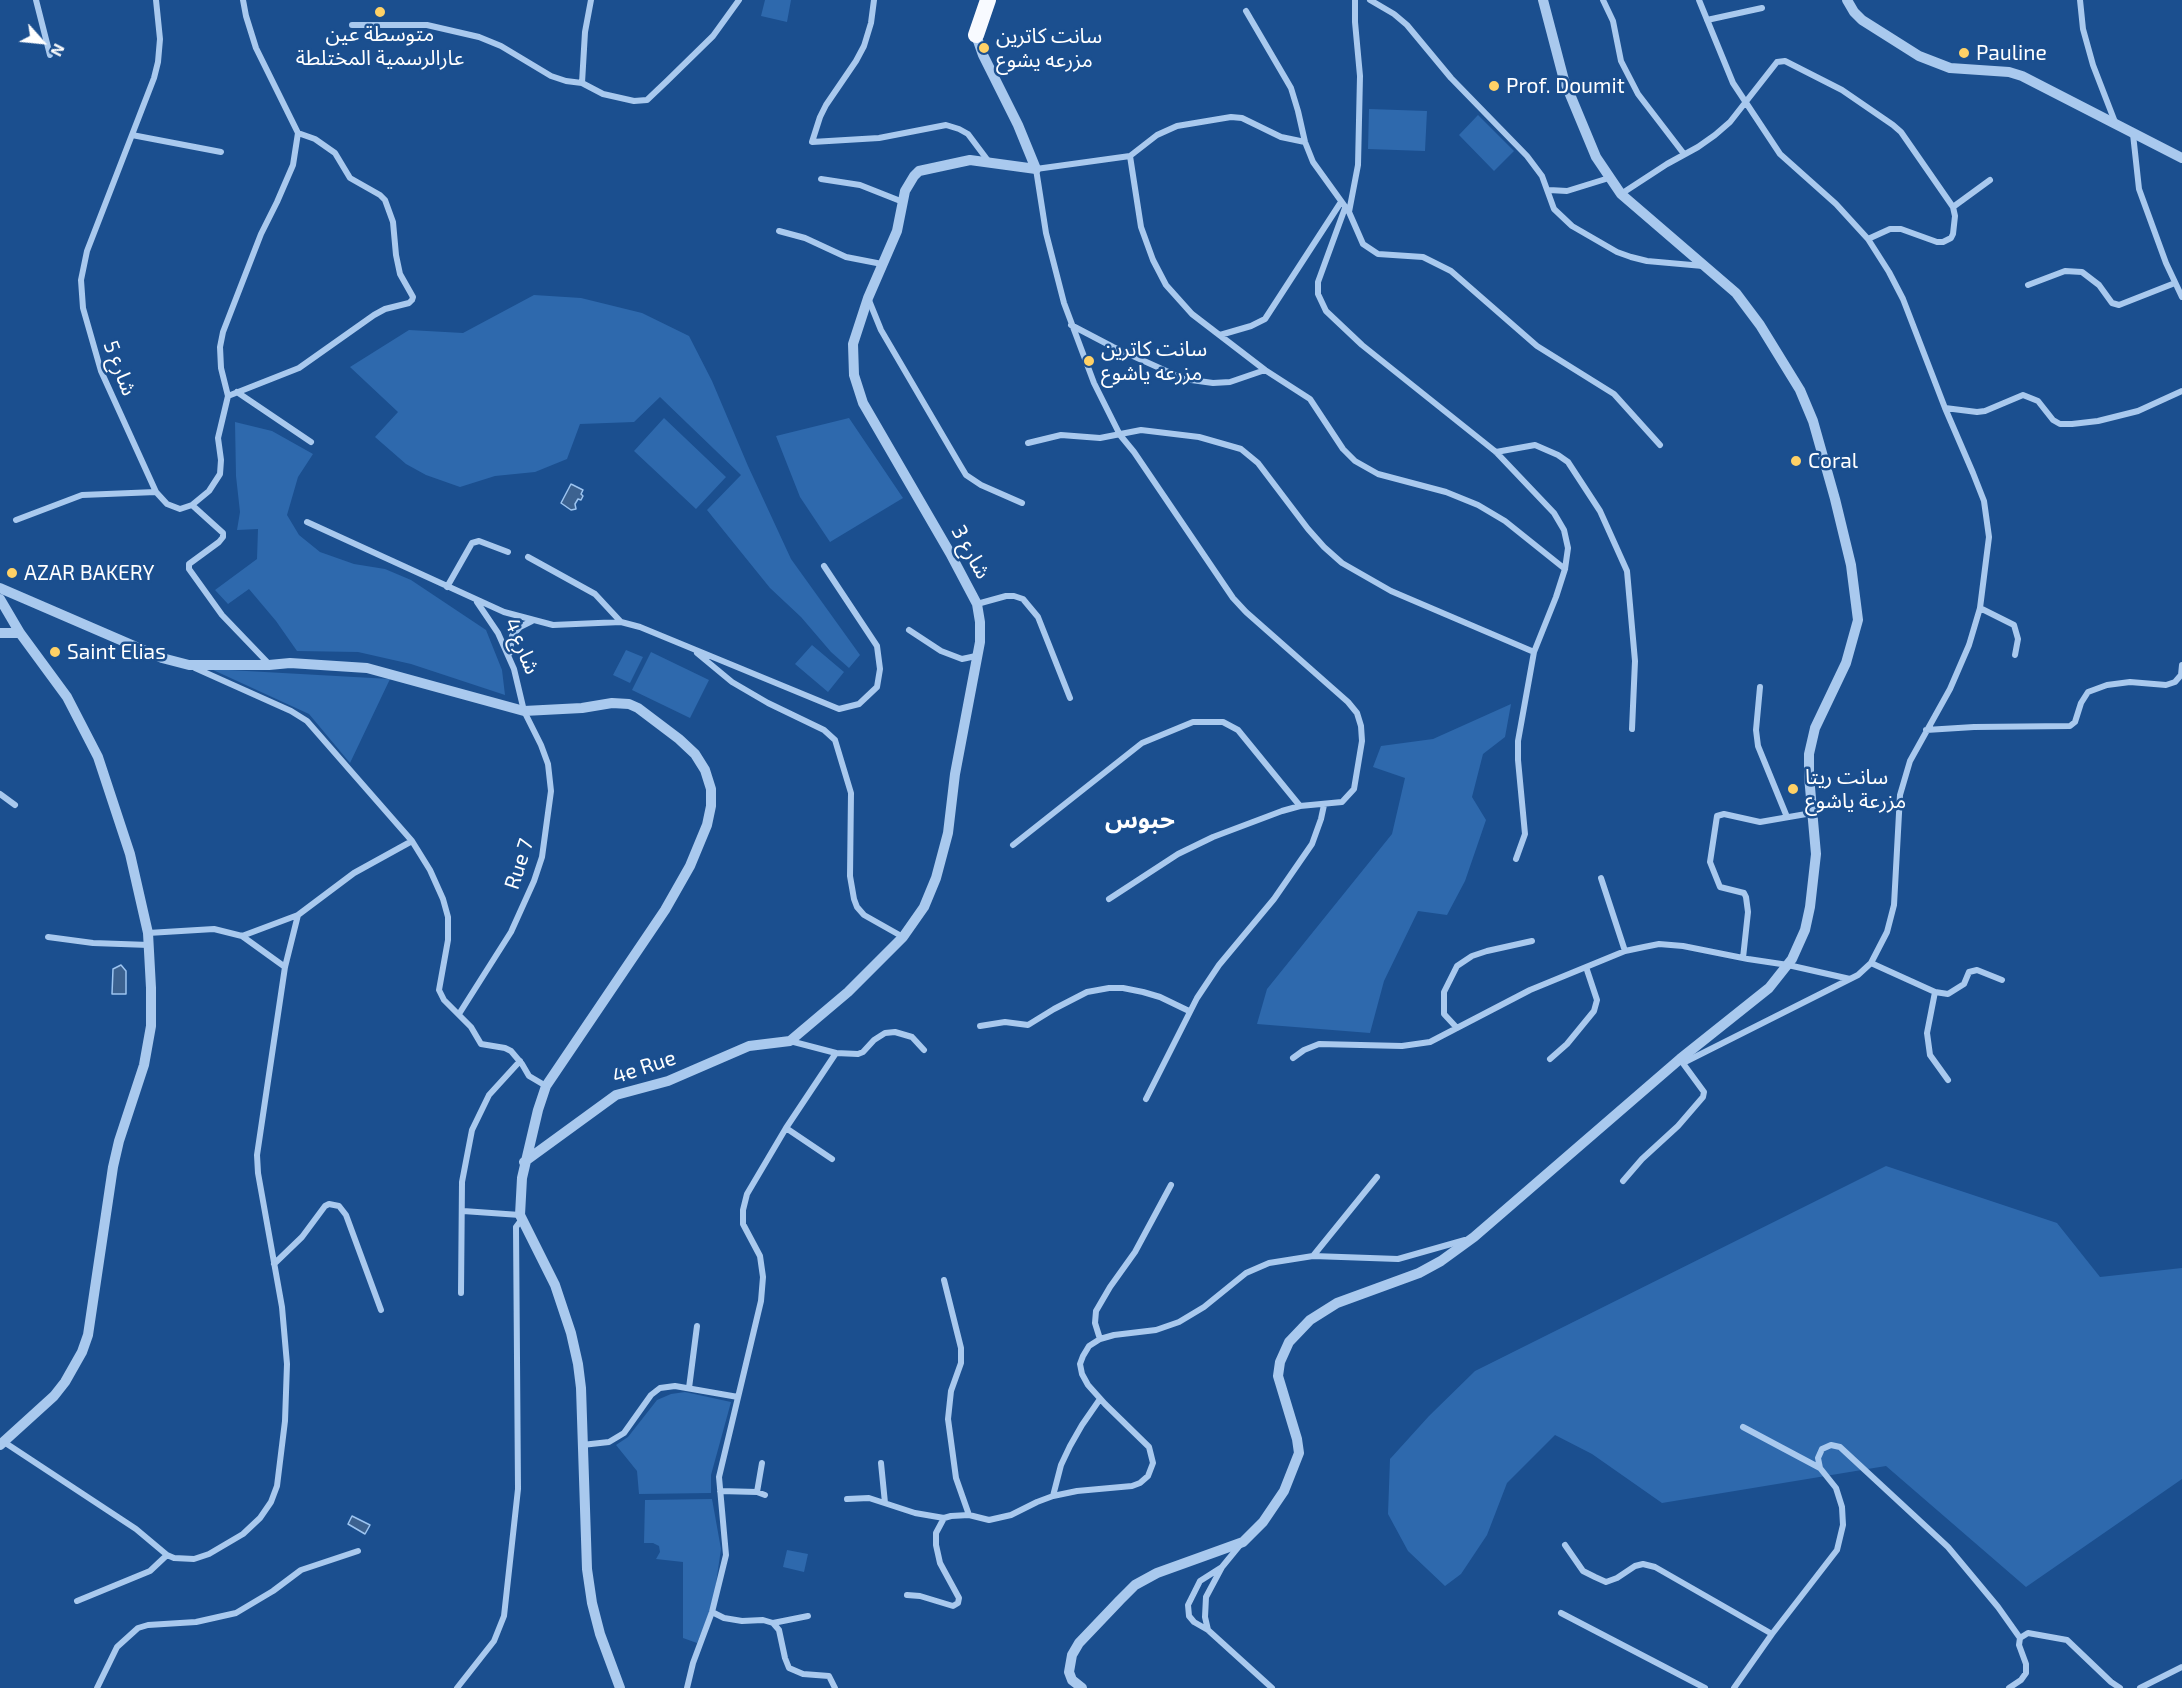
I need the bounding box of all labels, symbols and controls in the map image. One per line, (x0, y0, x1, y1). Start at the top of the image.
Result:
marker: متوسطة عين عارالرسمية المختلطة (373, 5, 387, 19)
north arrow (12, 12, 72, 72)
place label: متوسطة عين عارالرسمية المختلطة (296, 21, 464, 71)
place label: سانت كاترين مزرعه يشوع (996, 23, 1102, 73)
place label: Pauline (1976, 40, 2047, 66)
text: N (47, 41, 70, 60)
marker: سانت كاترين مزرعه يشوع (977, 41, 991, 55)
marker: Pauline (1957, 46, 1971, 60)
place label: Prof. Doumit (1506, 73, 1625, 99)
marker: Prof. Doumit (1487, 79, 1501, 93)
place label: سانت كاترين مزرعه ياشوع (1101, 336, 1207, 386)
street label: شارع 5 (98, 337, 142, 399)
marker: سانت كاترين مزرعه ياشوع (1082, 354, 1096, 368)
place label: Coral (1808, 448, 1858, 474)
marker: Coral (1789, 454, 1803, 468)
street label: شارع 3 (946, 521, 996, 583)
place label: AZAR BAKERY (24, 560, 154, 586)
marker: AZAR BAKERY (5, 566, 19, 580)
street label: شارع 4 (499, 614, 545, 678)
place label: Saint Elias (67, 639, 166, 665)
marker: Saint Elias (48, 645, 62, 659)
place label: سانت ريتا مزرعة ياشوع (1805, 764, 1906, 814)
marker: سانت ريتا مزرعة ياشوع (1786, 782, 1800, 796)
district label: حبوس (1105, 806, 1175, 834)
street label: Rue 7 (499, 836, 539, 892)
street label: 4e Rue (609, 1045, 679, 1089)

